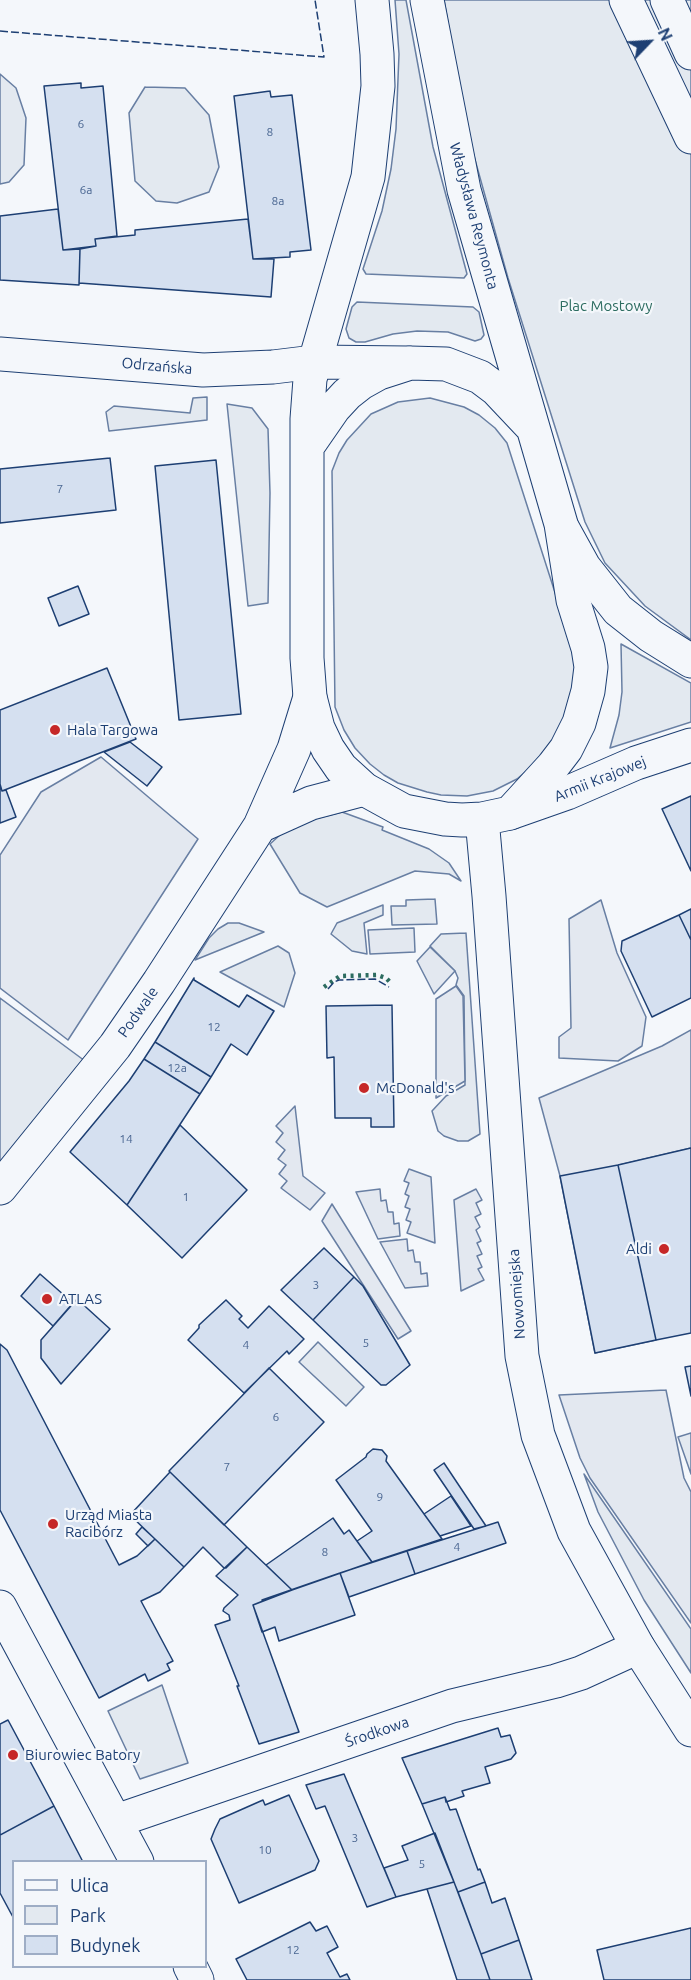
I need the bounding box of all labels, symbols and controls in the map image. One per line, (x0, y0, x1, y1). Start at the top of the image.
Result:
north arrow (619, 12, 679, 72)
text: N (655, 25, 676, 44)
house number: 6 (78, 117, 84, 131)
house number: 8 (267, 125, 273, 139)
street label: Władysława Reymonta (446, 141, 502, 291)
house number: 6a (80, 183, 92, 197)
house number: 8a (272, 194, 284, 208)
park label: Plac Mostowy (559, 297, 653, 315)
street label: Odrzańska (121, 354, 193, 378)
house number: 7 (57, 482, 63, 496)
place label: Hala Targowa (67, 721, 158, 739)
marker: Hala Targowa (48, 723, 62, 737)
street label: Armii Krajowej (551, 752, 649, 806)
street label: Podwale (114, 983, 162, 1041)
house number: 12 (207, 1020, 221, 1034)
house number: 12a (167, 1061, 187, 1075)
place label: McDonald's (376, 1079, 454, 1097)
marker: McDonald's (357, 1081, 371, 1095)
house number: 14 (119, 1132, 133, 1146)
house number: 1 (183, 1190, 189, 1204)
place label: Aldi (626, 1240, 652, 1258)
marker: Aldi (657, 1242, 671, 1256)
street label: Nowomiejska (505, 1248, 529, 1340)
house number: 3 (313, 1278, 319, 1292)
place label: ATLAS (59, 1290, 102, 1308)
marker: ATLAS (40, 1292, 54, 1306)
house number: 5 (363, 1336, 369, 1350)
house number: 4 (243, 1338, 249, 1352)
house number: 6 (273, 1410, 279, 1424)
house number: 7 (224, 1460, 230, 1474)
house number: 9 (377, 1490, 383, 1504)
place label: Urząd Miasta Racibórz (65, 1506, 152, 1541)
marker: Urząd Miasta Racibórz (46, 1517, 60, 1531)
house number: 4 (454, 1540, 460, 1554)
house number: 8 (322, 1545, 328, 1559)
street label: Środkowa (343, 1713, 411, 1751)
place label: Biurowiec Batory (25, 1746, 140, 1764)
marker: Biurowiec Batory (6, 1748, 20, 1762)
house number: 3 (352, 1831, 358, 1845)
house number: 10 (258, 1843, 272, 1857)
house number: 5 (419, 1857, 425, 1871)
legend (12, 1860, 207, 1968)
text: Ulica (70, 1875, 109, 1895)
text: Park (70, 1905, 106, 1925)
text: Budynek (70, 1935, 140, 1955)
house number: 12 (286, 1943, 300, 1957)

